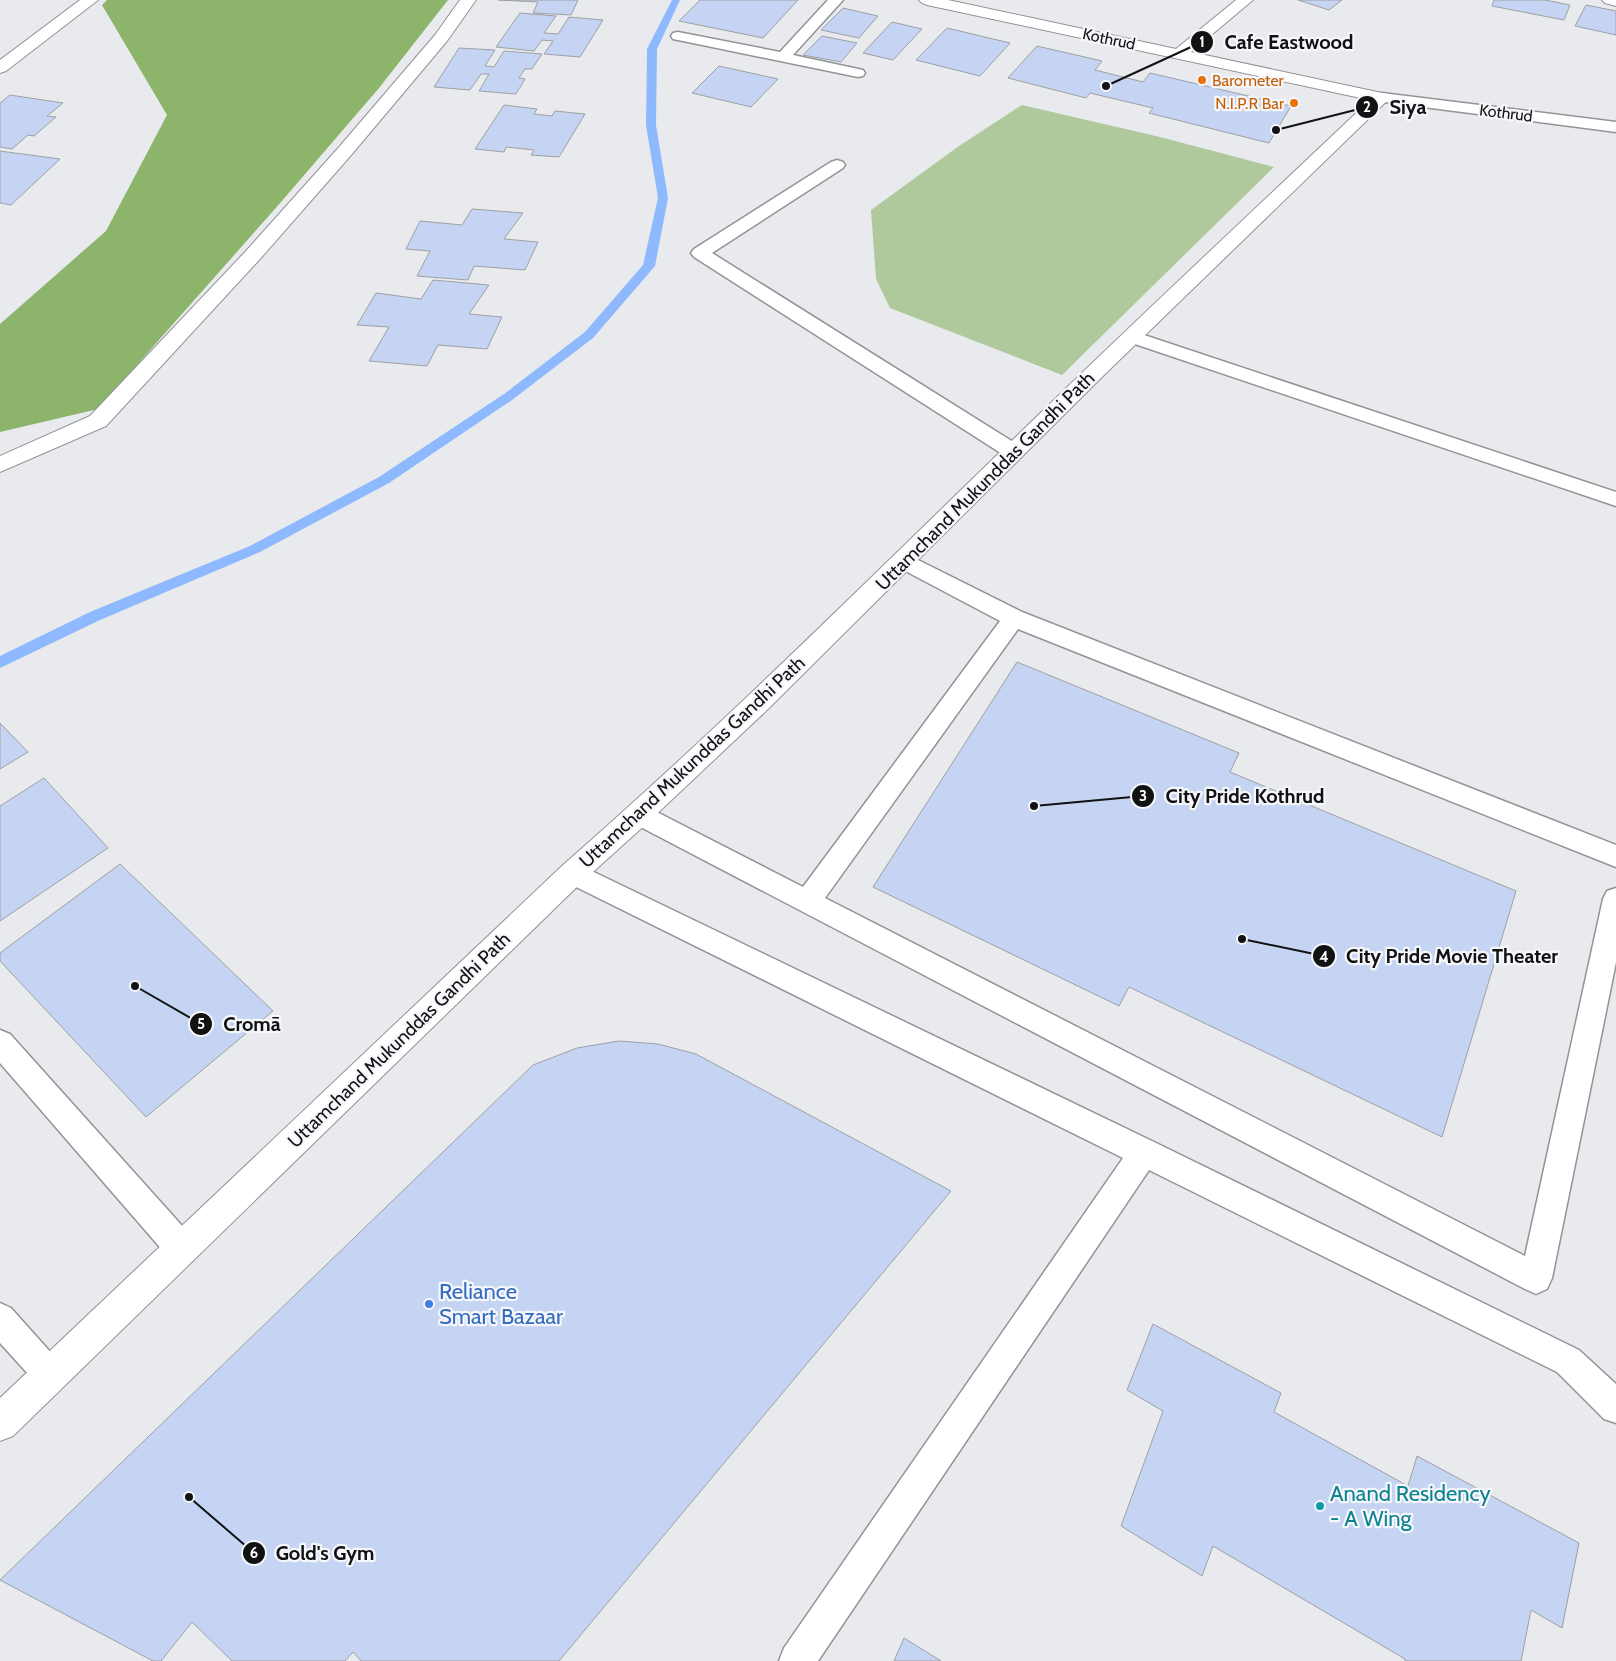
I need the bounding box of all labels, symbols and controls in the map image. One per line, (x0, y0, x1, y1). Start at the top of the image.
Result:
street label: Kothrud (1081, 24, 1137, 54)
callout: Cafe Eastwood (1189, 24, 1363, 59)
text: Cafe Eastwood (1225, 30, 1353, 54)
text: 1 (1199, 33, 1205, 51)
place label: Barometer (1212, 71, 1285, 90)
marker: Barometer (1196, 74, 1208, 86)
callout: Siya (1355, 90, 1437, 125)
place label: N.I.P.R Bar (1215, 94, 1285, 113)
text: Siya (1390, 95, 1426, 119)
marker: N.I.P.R Bar (1288, 97, 1300, 109)
text: 2 (1363, 98, 1371, 116)
street label: Kothrud (1478, 100, 1534, 126)
street label: Uttamchand Mukunddas Gandhi Path (871, 367, 1099, 595)
street label: Uttamchand Mukunddas Gandhi Path (574, 651, 810, 873)
callout: City Pride Kothrud (1130, 778, 1334, 813)
text: City Pride Kothrud (1166, 784, 1325, 808)
text: 3 (1139, 787, 1147, 805)
street label: Uttamchand Mukunddas Gandhi Path (283, 927, 515, 1153)
callout: City Pride Movie Theater (1311, 939, 1568, 974)
text: City Pride Movie Theater (1346, 944, 1558, 968)
text: 4 (1319, 948, 1329, 966)
callout: Cromā (188, 1006, 291, 1041)
text: Cromā (223, 1012, 281, 1036)
text: 5 (197, 1015, 205, 1033)
place label: Reliance Smart Bazaar (439, 1278, 563, 1330)
marker: Reliance Smart Bazaar (423, 1298, 435, 1310)
place label: Anand Residency - A Wing (1330, 1480, 1491, 1532)
marker: Anand Residency - A Wing (1314, 1500, 1326, 1512)
callout: Gold's Gym (241, 1535, 385, 1570)
text: Gold's Gym (276, 1541, 374, 1565)
text: 6 (250, 1544, 258, 1562)

